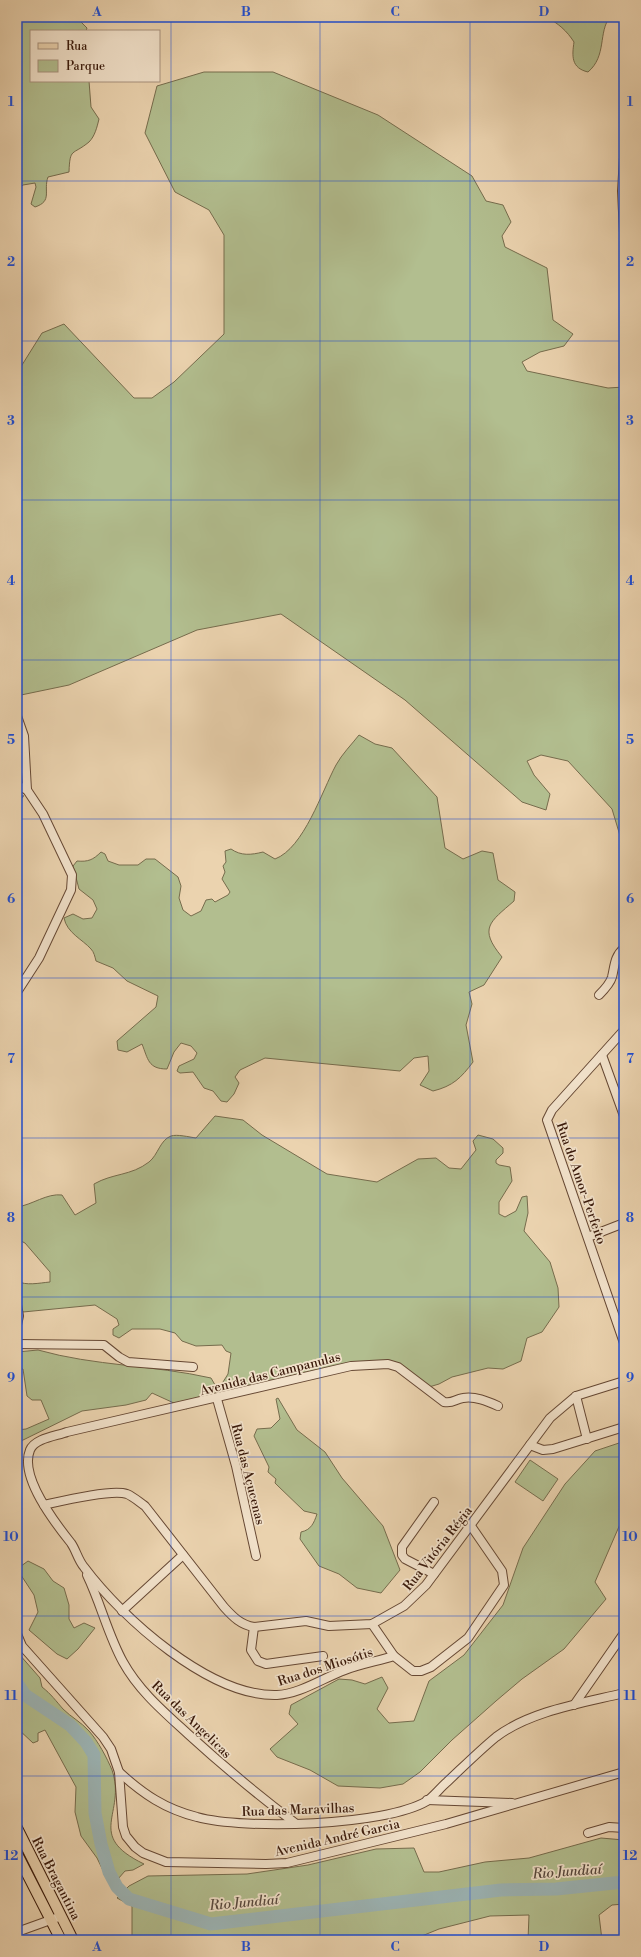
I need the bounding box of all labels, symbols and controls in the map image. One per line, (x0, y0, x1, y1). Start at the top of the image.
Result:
text: A (91, 4, 102, 20)
text: B (241, 4, 251, 20)
text: C (390, 4, 400, 20)
text: D (539, 4, 549, 20)
legend (30, 30, 160, 82)
text: Rua (66, 39, 88, 54)
text: Parque (66, 59, 105, 74)
text: 1 (8, 94, 15, 110)
text: 1 (627, 94, 634, 110)
text: 2 (7, 254, 15, 270)
text: 2 (626, 254, 634, 270)
text: 3 (7, 413, 15, 429)
text: 3 (626, 413, 634, 429)
text: 4 (7, 573, 16, 589)
text: 4 (626, 573, 635, 589)
text: 5 (7, 732, 15, 748)
text: 5 (626, 732, 634, 748)
text: 6 (7, 891, 15, 907)
text: 6 (626, 891, 634, 907)
text: 7 (7, 1051, 15, 1067)
text: 7 (626, 1051, 634, 1067)
street label: Rua do Amor-Perfeito (553, 1120, 609, 1246)
text: 8 (7, 1210, 15, 1226)
text: 8 (626, 1210, 634, 1226)
street label: Avenida das Campanulas (197, 1349, 343, 1399)
text: 9 (7, 1370, 15, 1386)
text: 9 (626, 1370, 634, 1386)
street label: Rua das Açucenas (228, 1422, 268, 1527)
street label: Rua Vitória Régia (400, 1503, 476, 1594)
text: 10 (3, 1529, 19, 1545)
text: 10 (622, 1529, 638, 1545)
street label: Rua dos Miosótis (276, 1644, 375, 1690)
street label: Rua das Angelicas (148, 1678, 235, 1762)
text: 11 (5, 1688, 18, 1704)
text: 11 (624, 1688, 637, 1704)
street label: Rua das Maravilhas (241, 1800, 355, 1820)
street label: Avenida André Garcia (272, 1816, 402, 1860)
street label: Rua Bragantina (28, 1834, 84, 1923)
text: 12 (4, 1848, 18, 1864)
text: 12 (623, 1848, 637, 1864)
water label: Rio Jundiaí (531, 1860, 604, 1883)
water label: Rio Jundiaí (208, 1891, 281, 1915)
text: A (91, 1939, 102, 1955)
text: B (241, 1939, 251, 1955)
text: C (390, 1939, 400, 1955)
text: D (539, 1939, 549, 1955)

